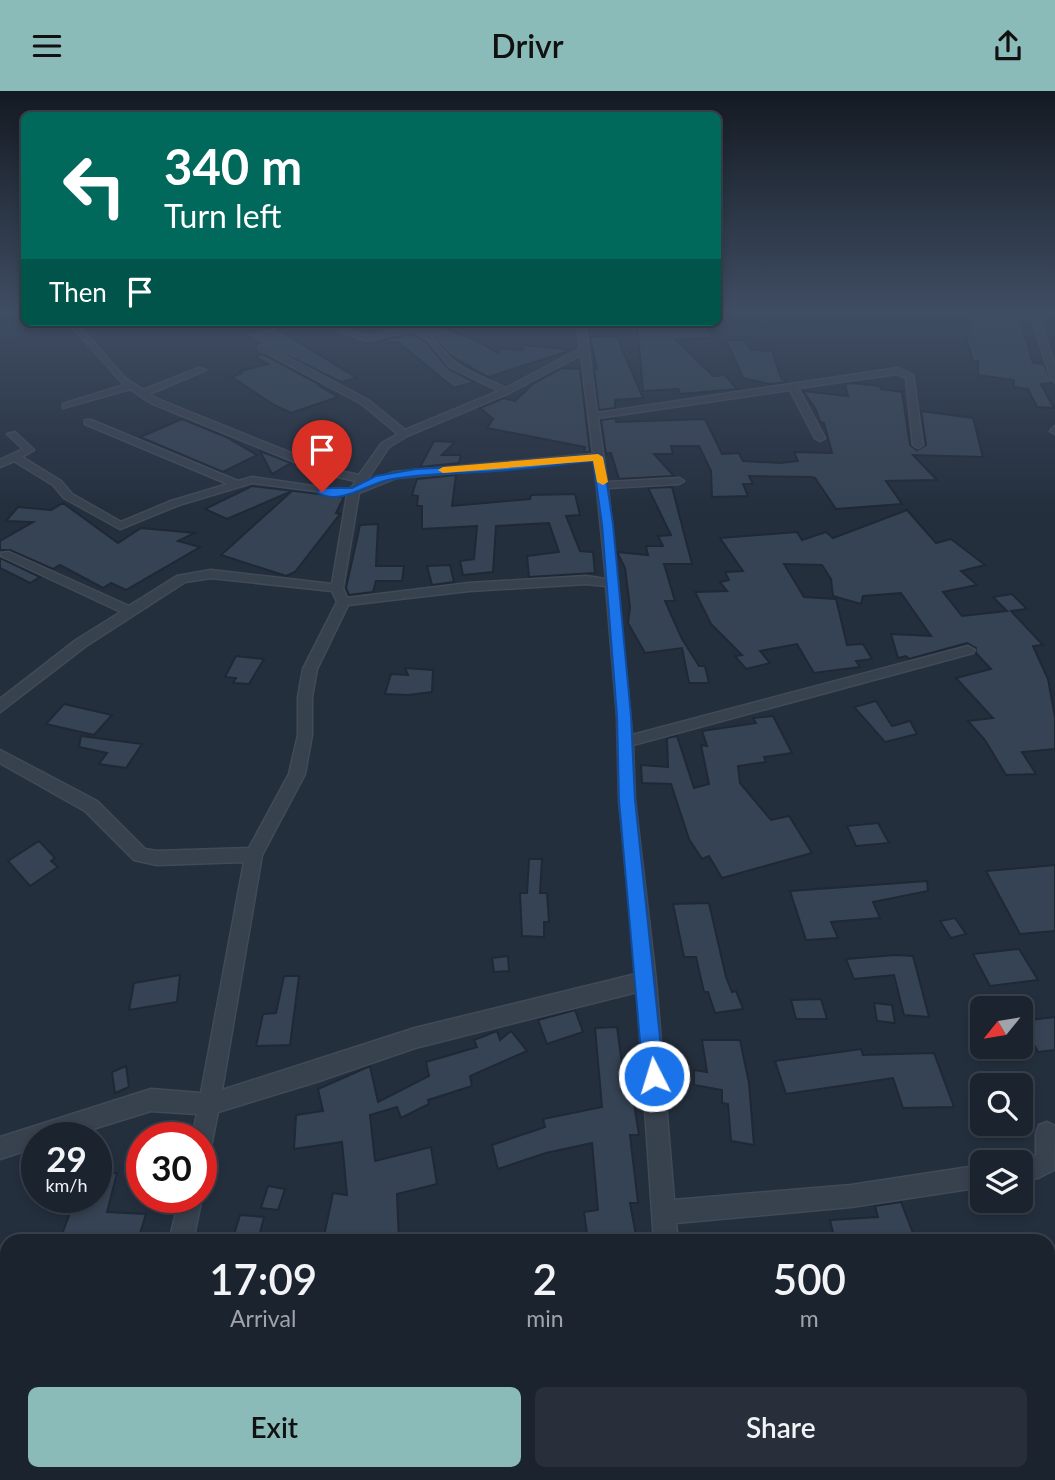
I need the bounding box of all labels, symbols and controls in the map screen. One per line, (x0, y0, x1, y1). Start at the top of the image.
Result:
text: Drivr (491, 26, 564, 65)
icon: menu (28, 27, 66, 65)
icon: share (989, 27, 1027, 65)
text: 340 m (164, 137, 302, 195)
icon: left (49, 140, 140, 231)
text: Turn left (164, 196, 281, 235)
icon: arrive (121, 273, 159, 311)
text: Then (49, 276, 107, 308)
pin (292, 420, 352, 492)
icon: arrive (303, 431, 341, 469)
north arrow (970, 996, 1032, 1059)
map controls (970, 996, 1033, 1213)
position arrow (617, 1039, 691, 1113)
button: search (970, 1073, 1033, 1136)
speed limit sign: 30 (126, 1122, 217, 1213)
text: 29 (46, 1137, 87, 1179)
button: layers (970, 1150, 1033, 1213)
text: km/h (45, 1174, 88, 1196)
text: 17:09 (209, 1254, 317, 1304)
text: 2 (533, 1254, 557, 1304)
text: 500 (773, 1254, 846, 1304)
text: Arrival (230, 1304, 296, 1332)
text: min (526, 1304, 564, 1332)
text: m (800, 1304, 819, 1332)
button: Exit (28, 1387, 521, 1467)
button: Share (535, 1387, 1027, 1467)

